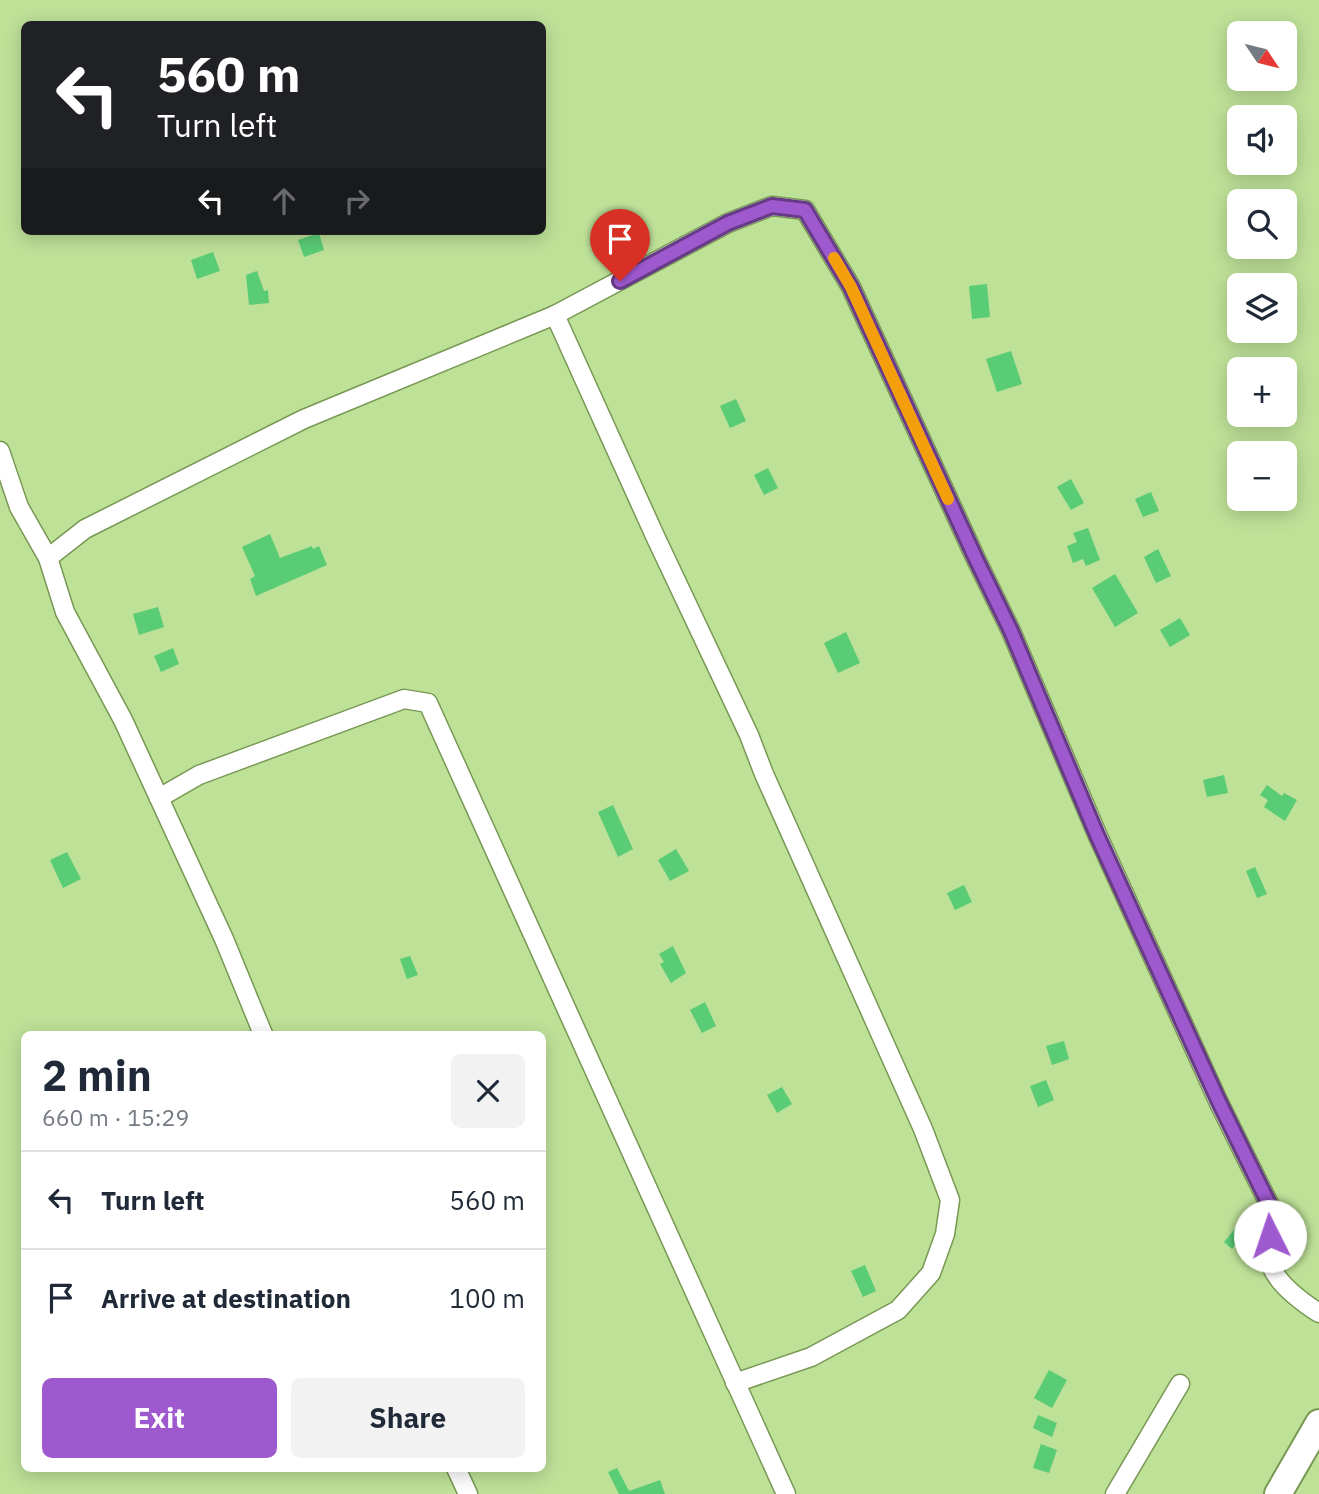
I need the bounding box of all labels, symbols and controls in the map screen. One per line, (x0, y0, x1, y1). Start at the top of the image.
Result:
north arrow (1227, 21, 1297, 91)
map controls (1227, 21, 1297, 511)
text: 560 m (157, 42, 301, 105)
icon: left (42, 49, 133, 140)
text: Turn left (157, 104, 277, 146)
button: sound (1227, 105, 1297, 175)
icon: left (192, 182, 230, 220)
icon: ahead (265, 182, 303, 220)
icon: right (338, 182, 376, 220)
button: search (1227, 189, 1297, 259)
pin (590, 209, 650, 281)
icon: arrive (601, 220, 639, 258)
button: layers (1227, 273, 1297, 343)
button: + (1227, 357, 1297, 427)
button: − (1227, 441, 1297, 511)
text: 2 min (42, 1048, 152, 1103)
button: close (451, 1054, 525, 1128)
text: 660 m · 15:29 (42, 1102, 189, 1132)
icon: left (42, 1181, 80, 1219)
text: Turn left (101, 1183, 204, 1217)
text: 560 m (449, 1183, 525, 1217)
position arrow (1233, 1199, 1307, 1273)
icon: arrive (42, 1279, 80, 1317)
text: Arrive at destination (101, 1281, 351, 1315)
text: 100 m (449, 1281, 525, 1315)
button: Exit (42, 1378, 277, 1458)
button: Share (291, 1378, 525, 1458)

